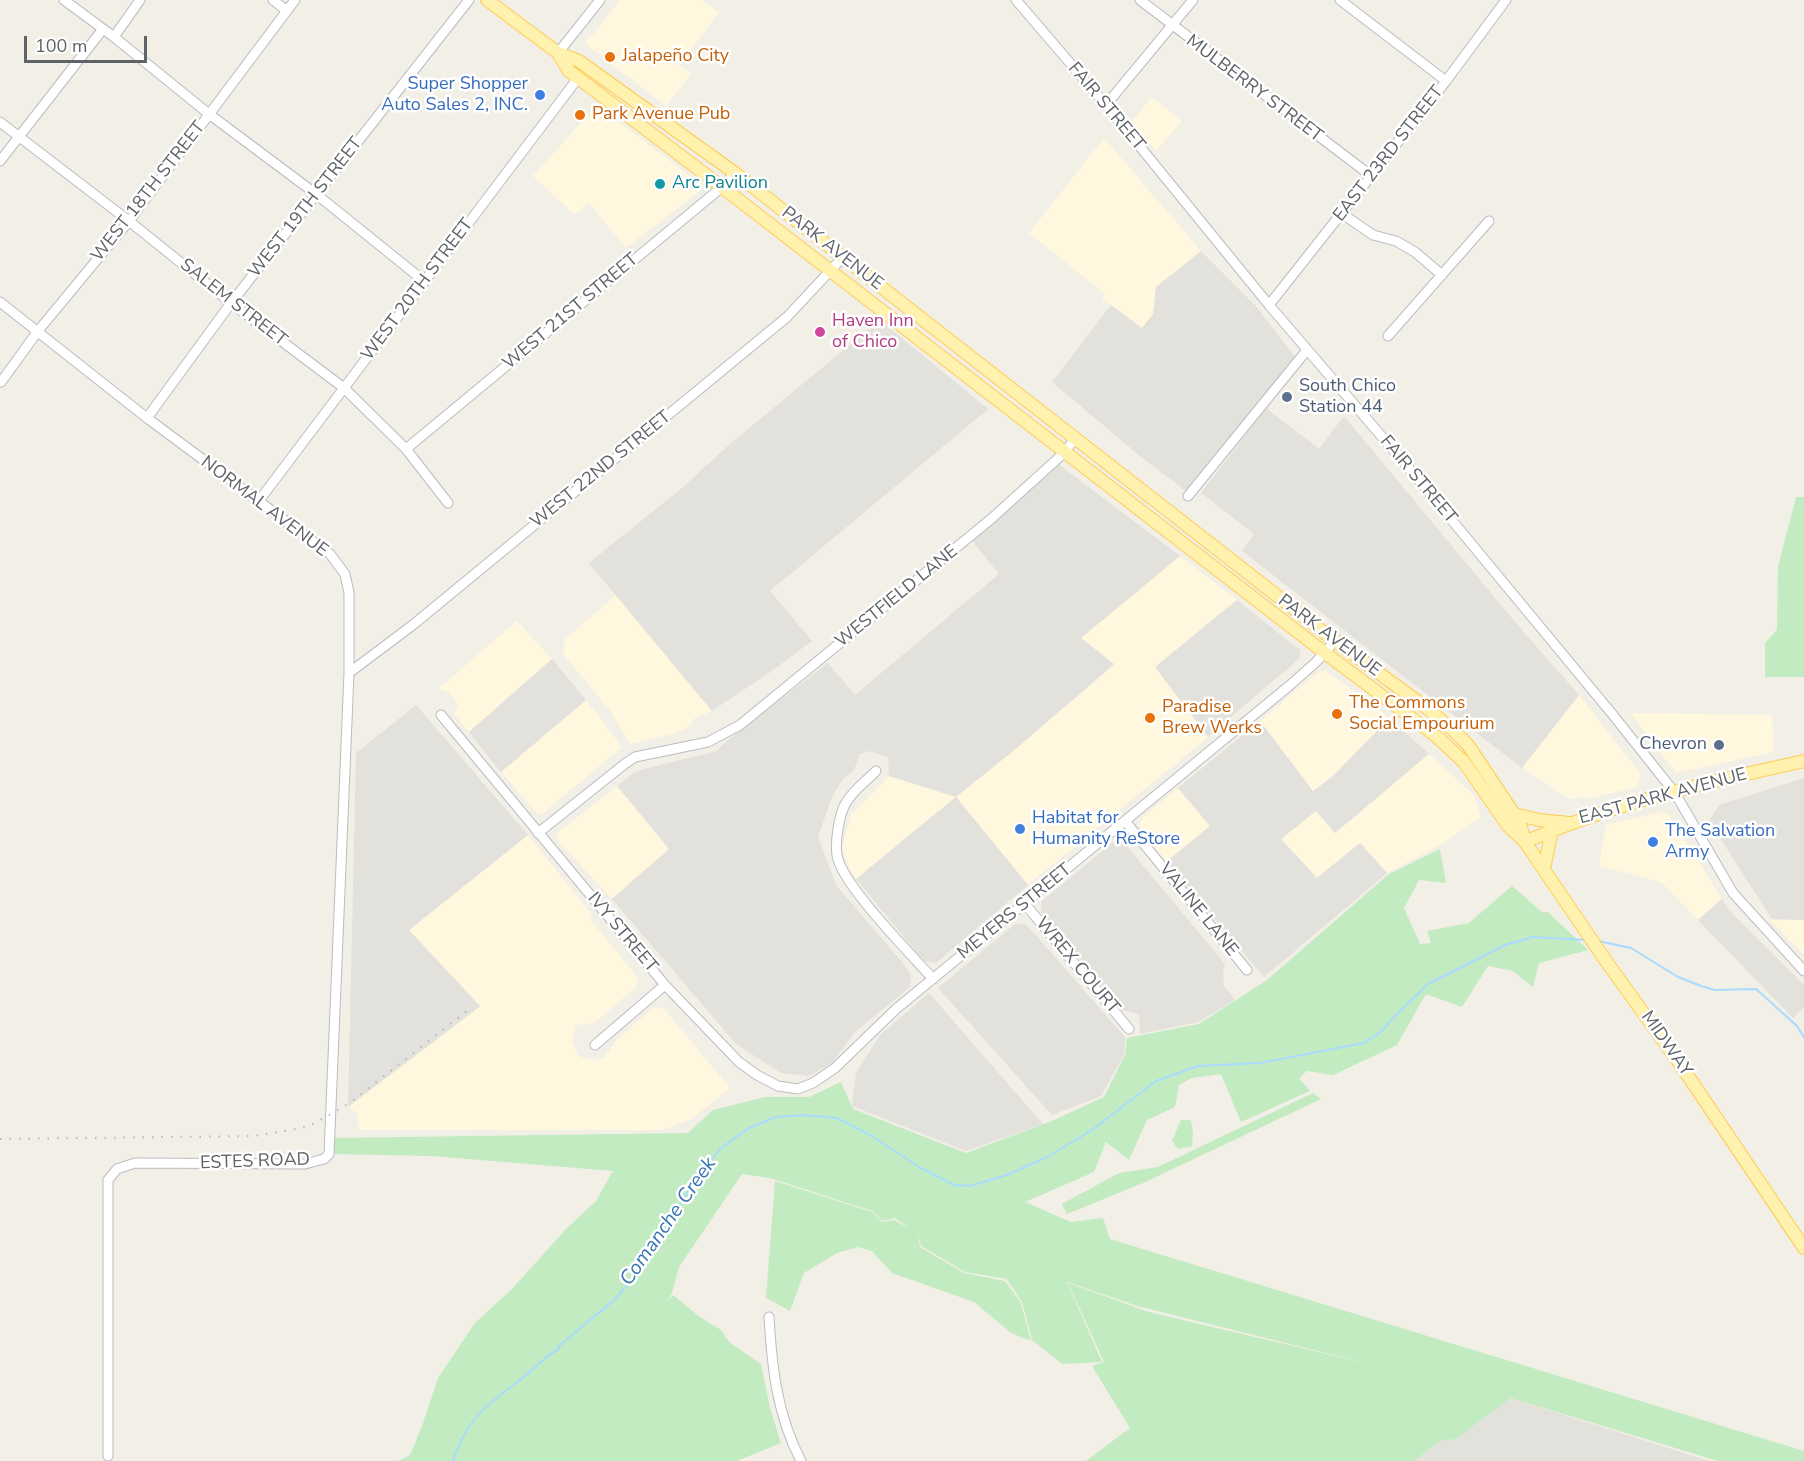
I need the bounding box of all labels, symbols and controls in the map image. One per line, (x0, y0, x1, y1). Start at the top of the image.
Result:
scale bar (27, 24, 150, 62)
street label: MULBERRY STREET (1181, 31, 1327, 147)
text: 100 m (35, 34, 87, 58)
place label: Jalapeño City (622, 46, 729, 68)
marker: Jalapeño City (603, 50, 617, 64)
street label: FAIR STREET (1063, 59, 1149, 155)
place label: Super Shopper Auto Sales 2, INC. (381, 74, 528, 116)
street label: EAST 23RD STREET (1329, 82, 1449, 226)
marker: Super Shopper Auto Sales 2, INC. (533, 88, 547, 102)
place label: Park Avenue Pub (592, 104, 730, 126)
marker: Park Avenue Pub (573, 108, 587, 122)
street label: WEST 18TH STREET (87, 117, 211, 267)
street label: WEST 19TH STREET (244, 133, 368, 283)
place label: Arc Pavilion (672, 173, 768, 195)
marker: Arc Pavilion (653, 177, 667, 191)
street label: PARK AVENUE (777, 203, 887, 295)
street label: WEST 20TH STREET (357, 215, 479, 365)
street label: WEST 21ST STREET (499, 249, 643, 375)
street label: SALEM STREET (175, 255, 291, 351)
place label: Haven Inn of Chico (832, 311, 914, 354)
marker: Haven Inn of Chico (813, 325, 827, 339)
place label: South Chico Station 44 (1299, 376, 1396, 418)
marker: South Chico Station 44 (1280, 390, 1294, 404)
street label: WEST 22ND STREET (526, 407, 676, 533)
street label: FAIR STREET (1375, 432, 1461, 528)
street label: NORMAL AVENUE (196, 452, 332, 562)
street label: WESTFIELD LANE (832, 541, 962, 653)
street label: PARK AVENUE (1273, 590, 1385, 682)
place label: The Commons Social Empourium (1349, 693, 1495, 736)
place label: Paradise Brew Werks (1162, 697, 1262, 740)
marker: The Commons Social Empourium (1330, 707, 1344, 721)
marker: Paradise Brew Werks (1143, 711, 1157, 725)
place label: Chevron (1639, 734, 1707, 756)
marker: Chevron (1712, 738, 1726, 752)
street label: EAST PARK AVENUE (1577, 764, 1749, 830)
place label: Habitat for Humanity ReStore (1032, 808, 1180, 850)
place label: The Salvation Army (1665, 821, 1775, 864)
marker: Habitat for Humanity ReStore (1013, 822, 1027, 836)
marker: The Salvation Army (1646, 835, 1660, 849)
street label: MEYERS STREET (954, 859, 1076, 965)
street label: VALINE LANE (1154, 859, 1242, 961)
street label: IVY STREET (582, 889, 662, 977)
street label: WREX COURT (1030, 913, 1124, 1019)
street label: MIDWAY (1636, 1007, 1696, 1081)
street label: ESTES ROAD (200, 1149, 310, 1175)
water label: Comanche Creek (616, 1153, 722, 1291)

